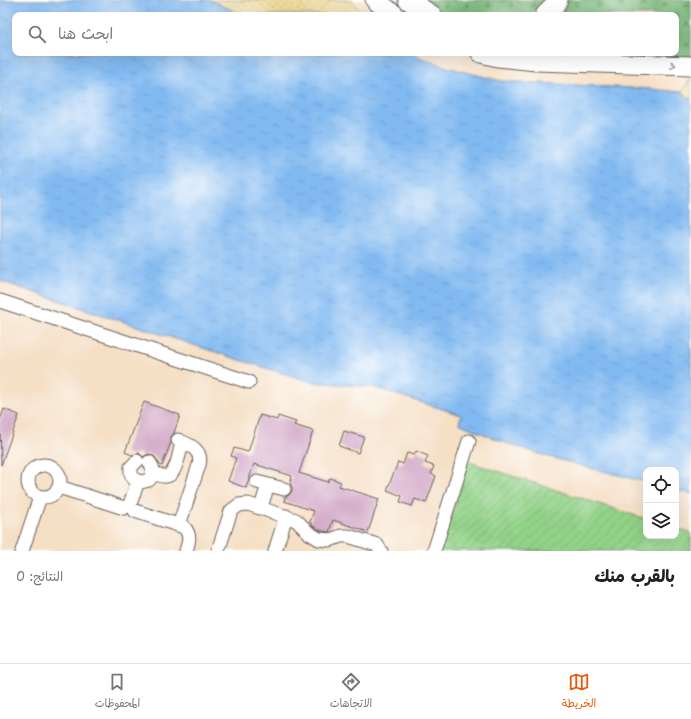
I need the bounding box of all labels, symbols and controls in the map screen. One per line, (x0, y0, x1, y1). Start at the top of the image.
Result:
search box (12, 12, 679, 56)
icon: search (26, 23, 48, 45)
text: ابحث هنا (58, 24, 113, 44)
one-way arrow (670, 61, 676, 70)
map controls (643, 467, 679, 539)
button: locate (643, 467, 679, 503)
button: layers (643, 503, 679, 539)
text: بالقرب منك (595, 565, 675, 587)
text: النتائج: 0 (16, 568, 63, 585)
tab: المحفوظات (95, 671, 140, 713)
tab: الاتجاهات (330, 671, 372, 713)
tab: الخريطة (562, 671, 596, 713)

